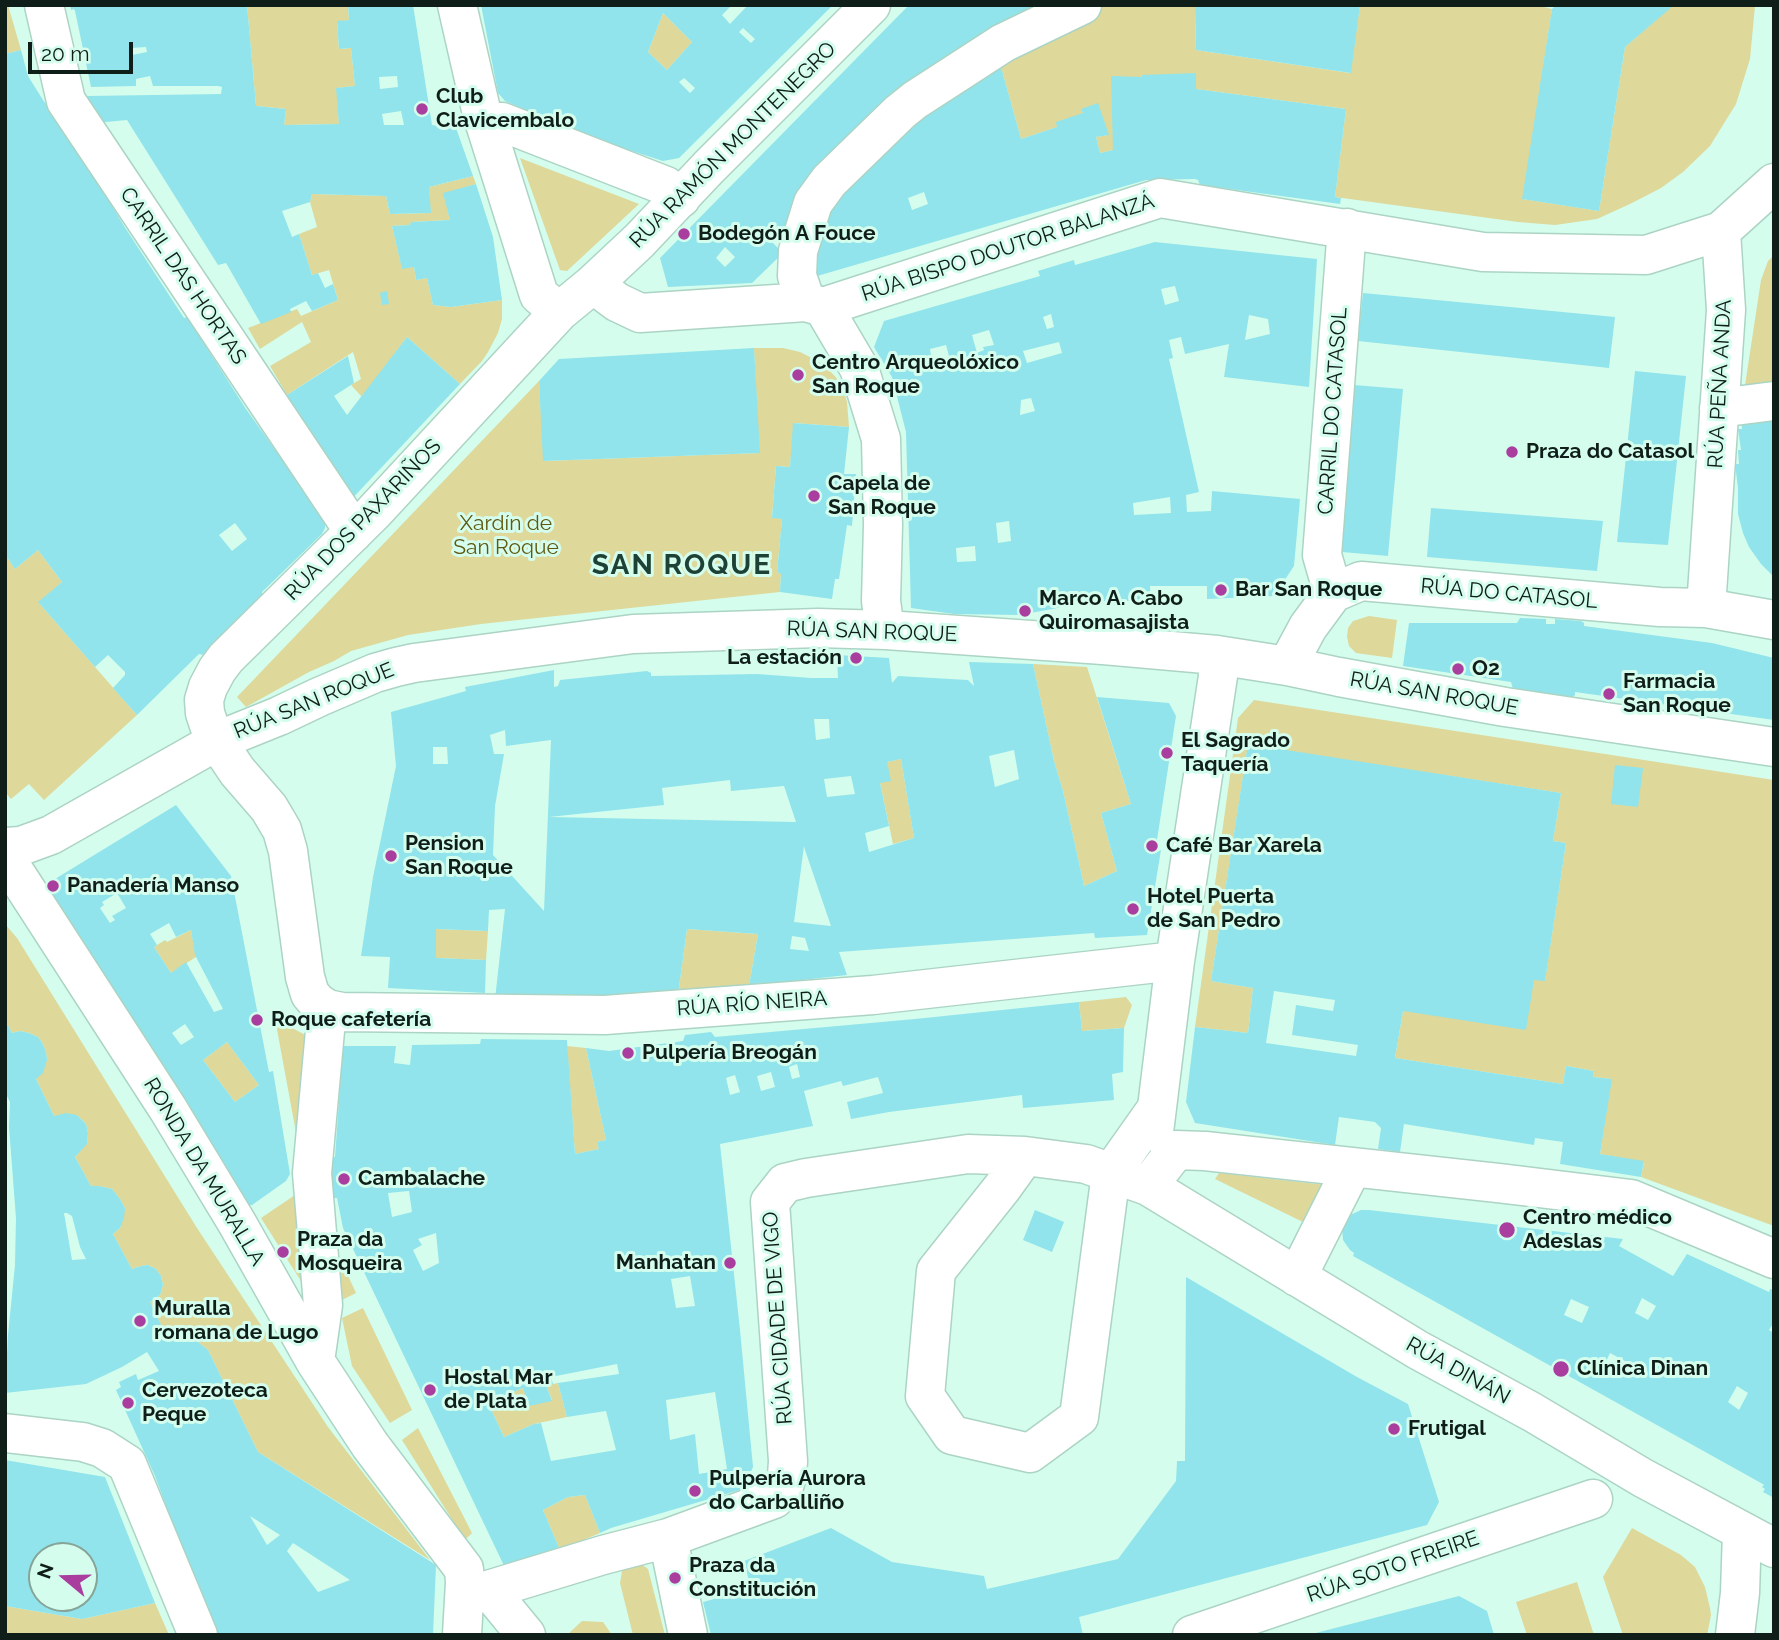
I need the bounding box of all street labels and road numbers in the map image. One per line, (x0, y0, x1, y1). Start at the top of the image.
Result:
street label: RÚA RAMÓN MONTENEGRO (625, 37, 841, 253)
street label: CARRIL DAS HORTAS (114, 183, 252, 369)
street label: RÚA BISPO DOUTOR BALANZÁ (858, 189, 1158, 307)
street label: RÚA PEÑA ANDA (1703, 299, 1737, 469)
street label: CARRIL DO CATASOL (1313, 306, 1353, 516)
street label: RÚA DOS PAXARIÑOS (279, 434, 447, 606)
street label: RÚA DO CATASOL (1419, 574, 1599, 614)
street label: RÚA SAN ROQUE (786, 616, 958, 648)
street label: RÚA SAN ROQUE (230, 657, 398, 745)
street label: RÚA SAN ROQUE (1348, 667, 1520, 721)
street label: RÚA RÍO NEIRA (676, 986, 828, 1022)
street label: RONDA DA MURALLA (138, 1074, 270, 1270)
street label: RÚA CIDADE DE VIGO (758, 1211, 798, 1425)
street label: RÚA DINÁN (1401, 1332, 1515, 1410)
street label: RÚA SOTO FREIRE (1304, 1526, 1482, 1608)

